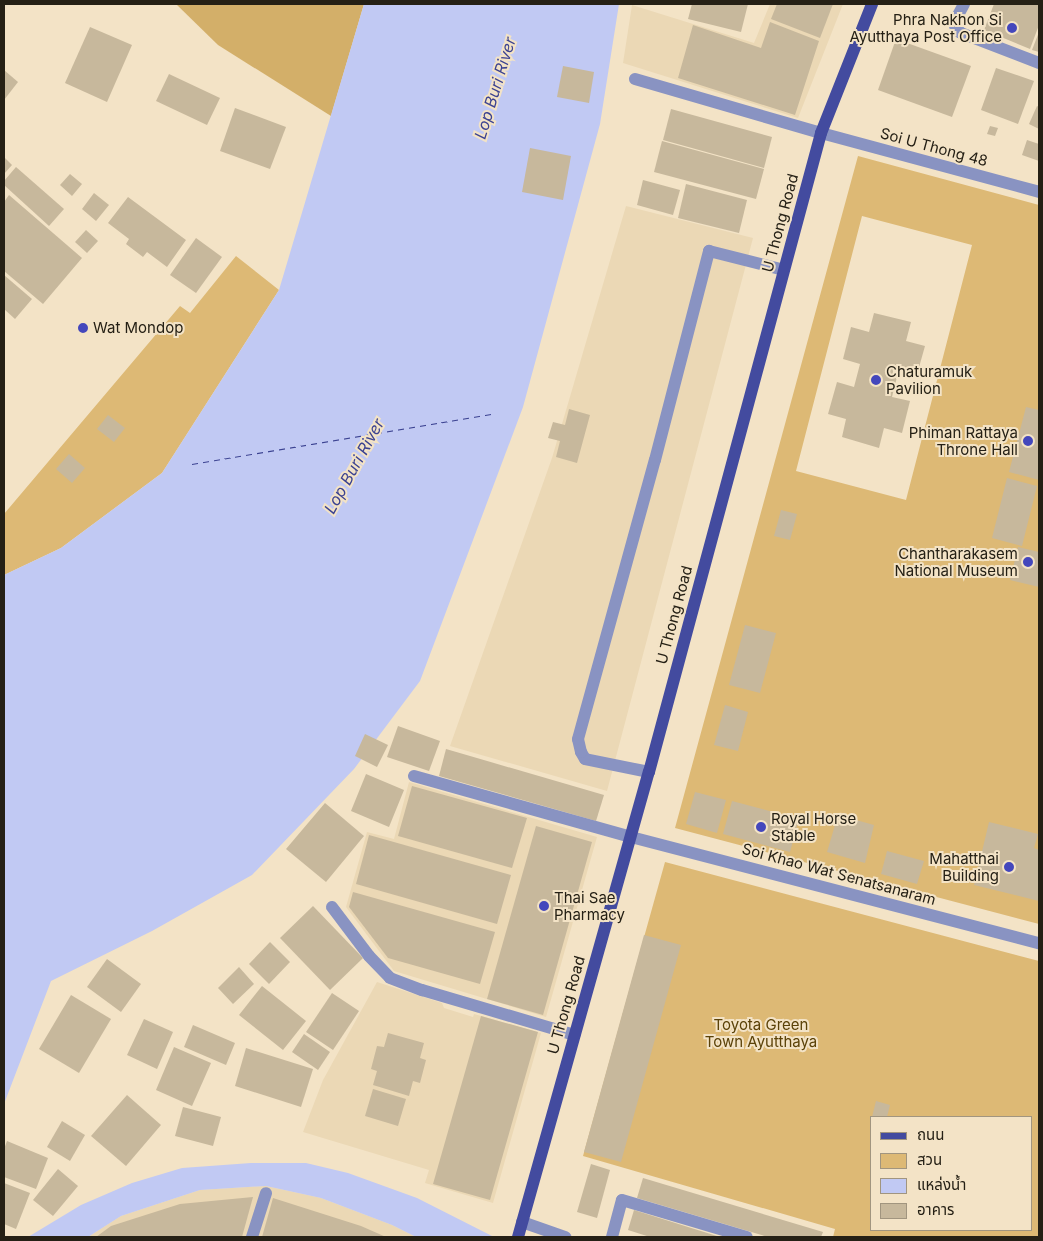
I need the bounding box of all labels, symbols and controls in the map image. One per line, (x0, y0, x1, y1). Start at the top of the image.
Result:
place label: Phra Nakhon Si Ayutthaya Post Office (849, 10, 1002, 45)
marker: Phra Nakhon Si Ayutthaya Post Office (1006, 22, 1018, 34)
water label: Lop Buri River (470, 35, 520, 141)
street label: Soi U Thong 48 (878, 124, 990, 170)
street label: U Thong Road (758, 172, 802, 274)
place label: Wat Mondop (93, 319, 183, 337)
marker: Wat Mondop (77, 322, 89, 334)
place label: Chaturamuk Pavilion (886, 362, 972, 397)
marker: Chaturamuk Pavilion (870, 374, 882, 386)
water label: Lop Buri River (320, 415, 388, 517)
place label: Phiman Rattaya Throne Hall (909, 423, 1018, 458)
marker: Phiman Rattaya Throne Hall (1022, 435, 1034, 447)
place label: Chantharakasem National Museum (895, 544, 1018, 579)
marker: Chantharakasem National Museum (1022, 556, 1034, 568)
street label: U Thong Road (652, 564, 696, 666)
place label: Royal Horse Stable (771, 809, 856, 844)
marker: Royal Horse Stable (755, 821, 767, 833)
street label: Soi Khao Wat Senatsanaram (740, 839, 938, 909)
place label: Mahatthai Building (929, 849, 999, 884)
marker: Mahatthai Building (1003, 861, 1015, 873)
place label: Thai Sae Pharmacy (554, 888, 625, 923)
marker: Thai Sae Pharmacy (538, 900, 550, 912)
street label: U Thong Road (543, 954, 589, 1056)
park label: Toyota Green Town Ayutthaya (705, 1015, 817, 1050)
legend (870, 1116, 1033, 1231)
text: ถนน (917, 1125, 944, 1144)
text: สวน (917, 1150, 942, 1169)
text: แหล่งน้ำ (917, 1175, 966, 1194)
text: อาคาร (917, 1200, 954, 1219)

